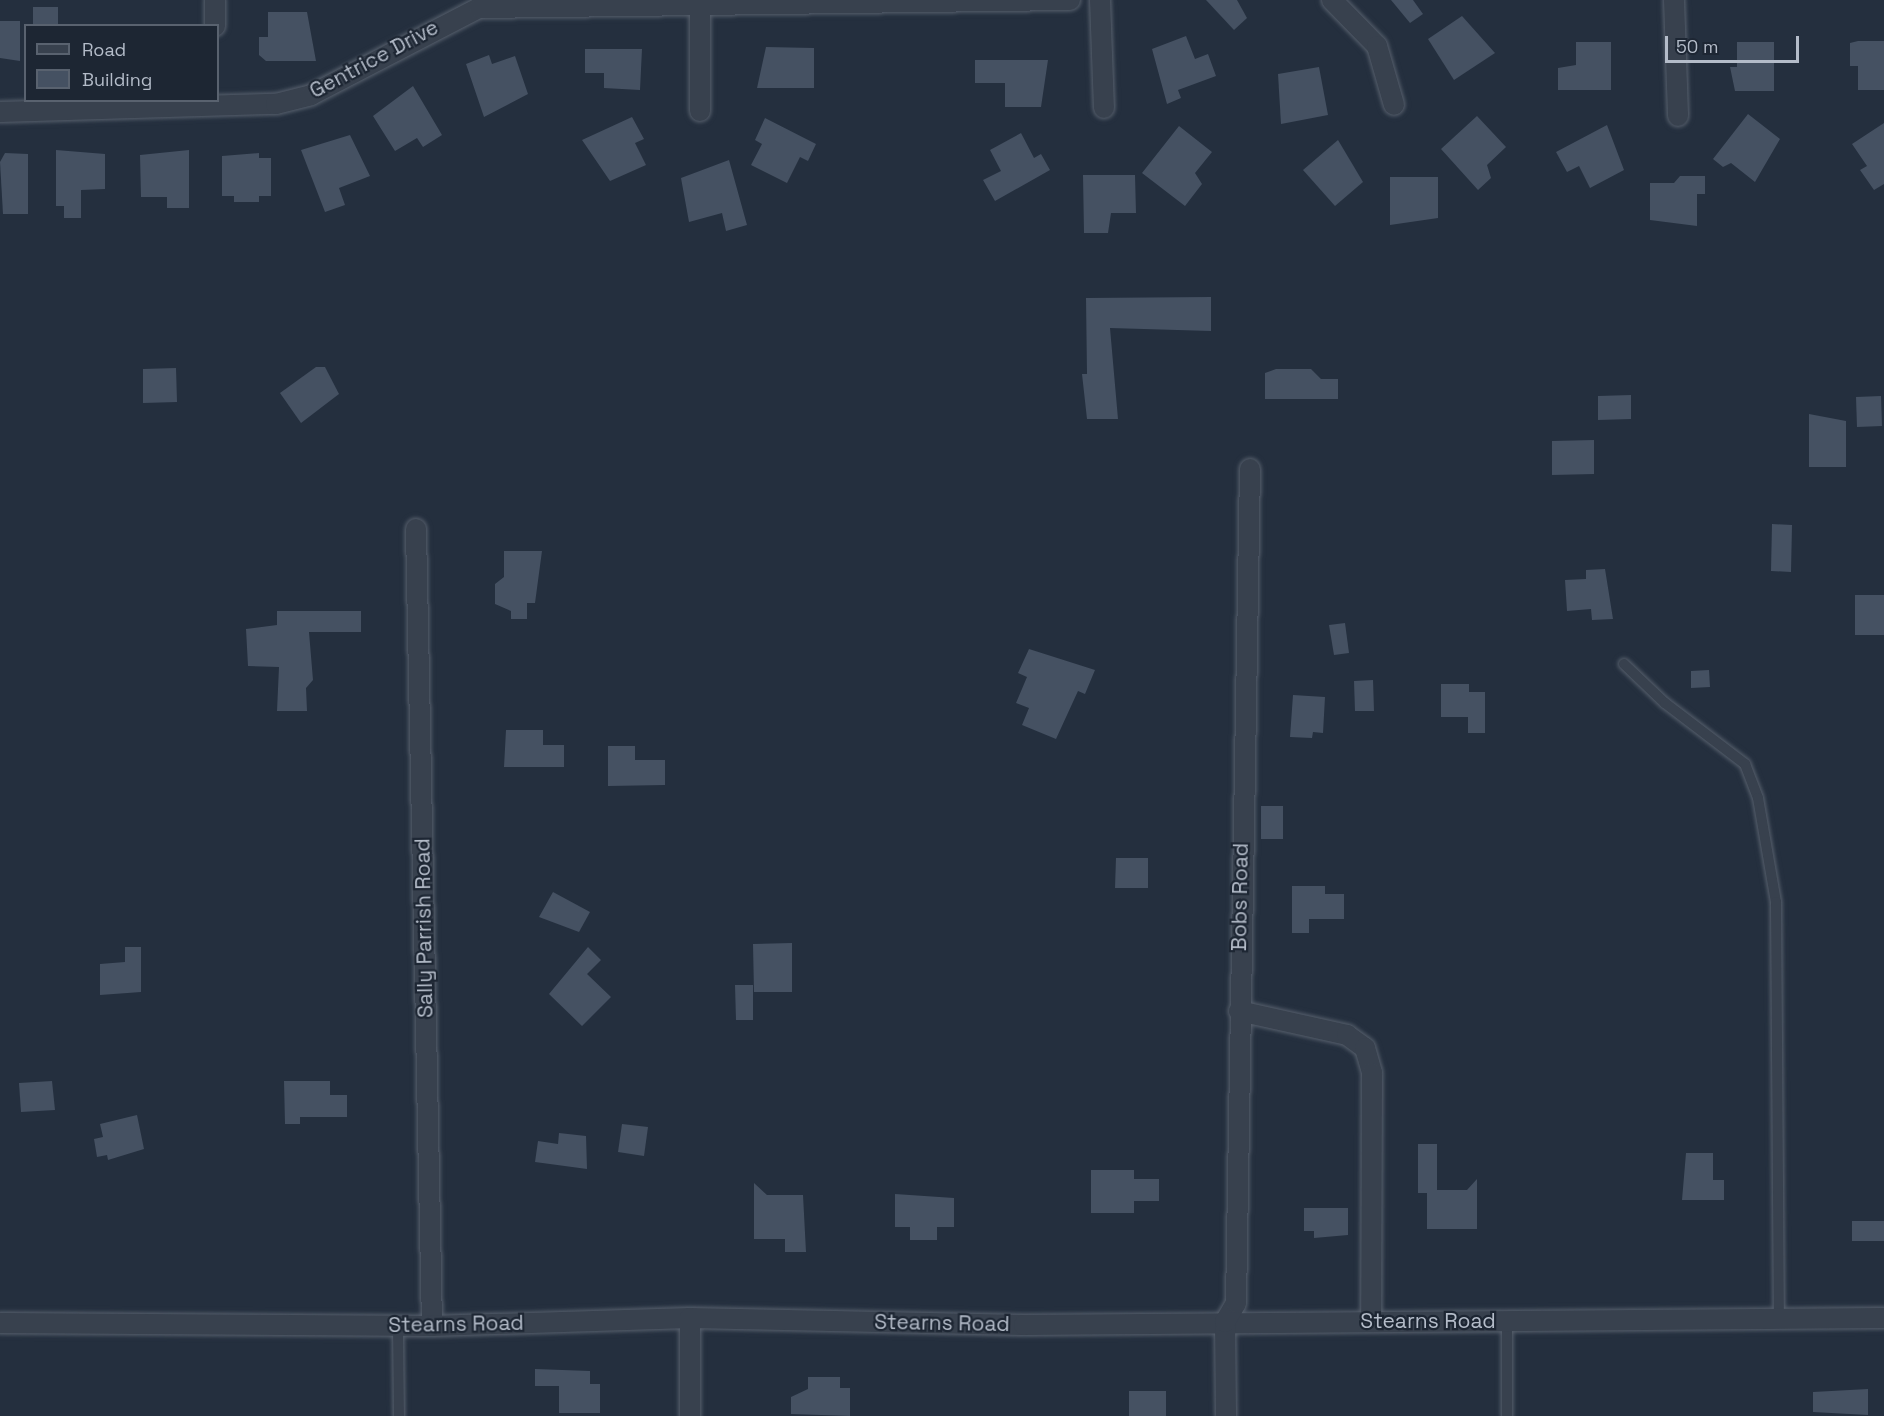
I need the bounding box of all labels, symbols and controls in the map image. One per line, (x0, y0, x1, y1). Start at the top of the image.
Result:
street label: Gentrice Drive (305, 14, 443, 104)
legend (24, 24, 219, 102)
scale bar (1668, 24, 1802, 62)
text: 50 m (1676, 35, 1718, 58)
text: Road (82, 38, 126, 61)
text: Building (82, 68, 152, 91)
street label: Sally Parrish Road (410, 838, 438, 1018)
street label: Bobs Road (1226, 843, 1254, 951)
street label: Stearns Road (1360, 1308, 1496, 1334)
street label: Stearns Road (874, 1309, 1010, 1337)
street label: Stearns Road (388, 1310, 524, 1338)

